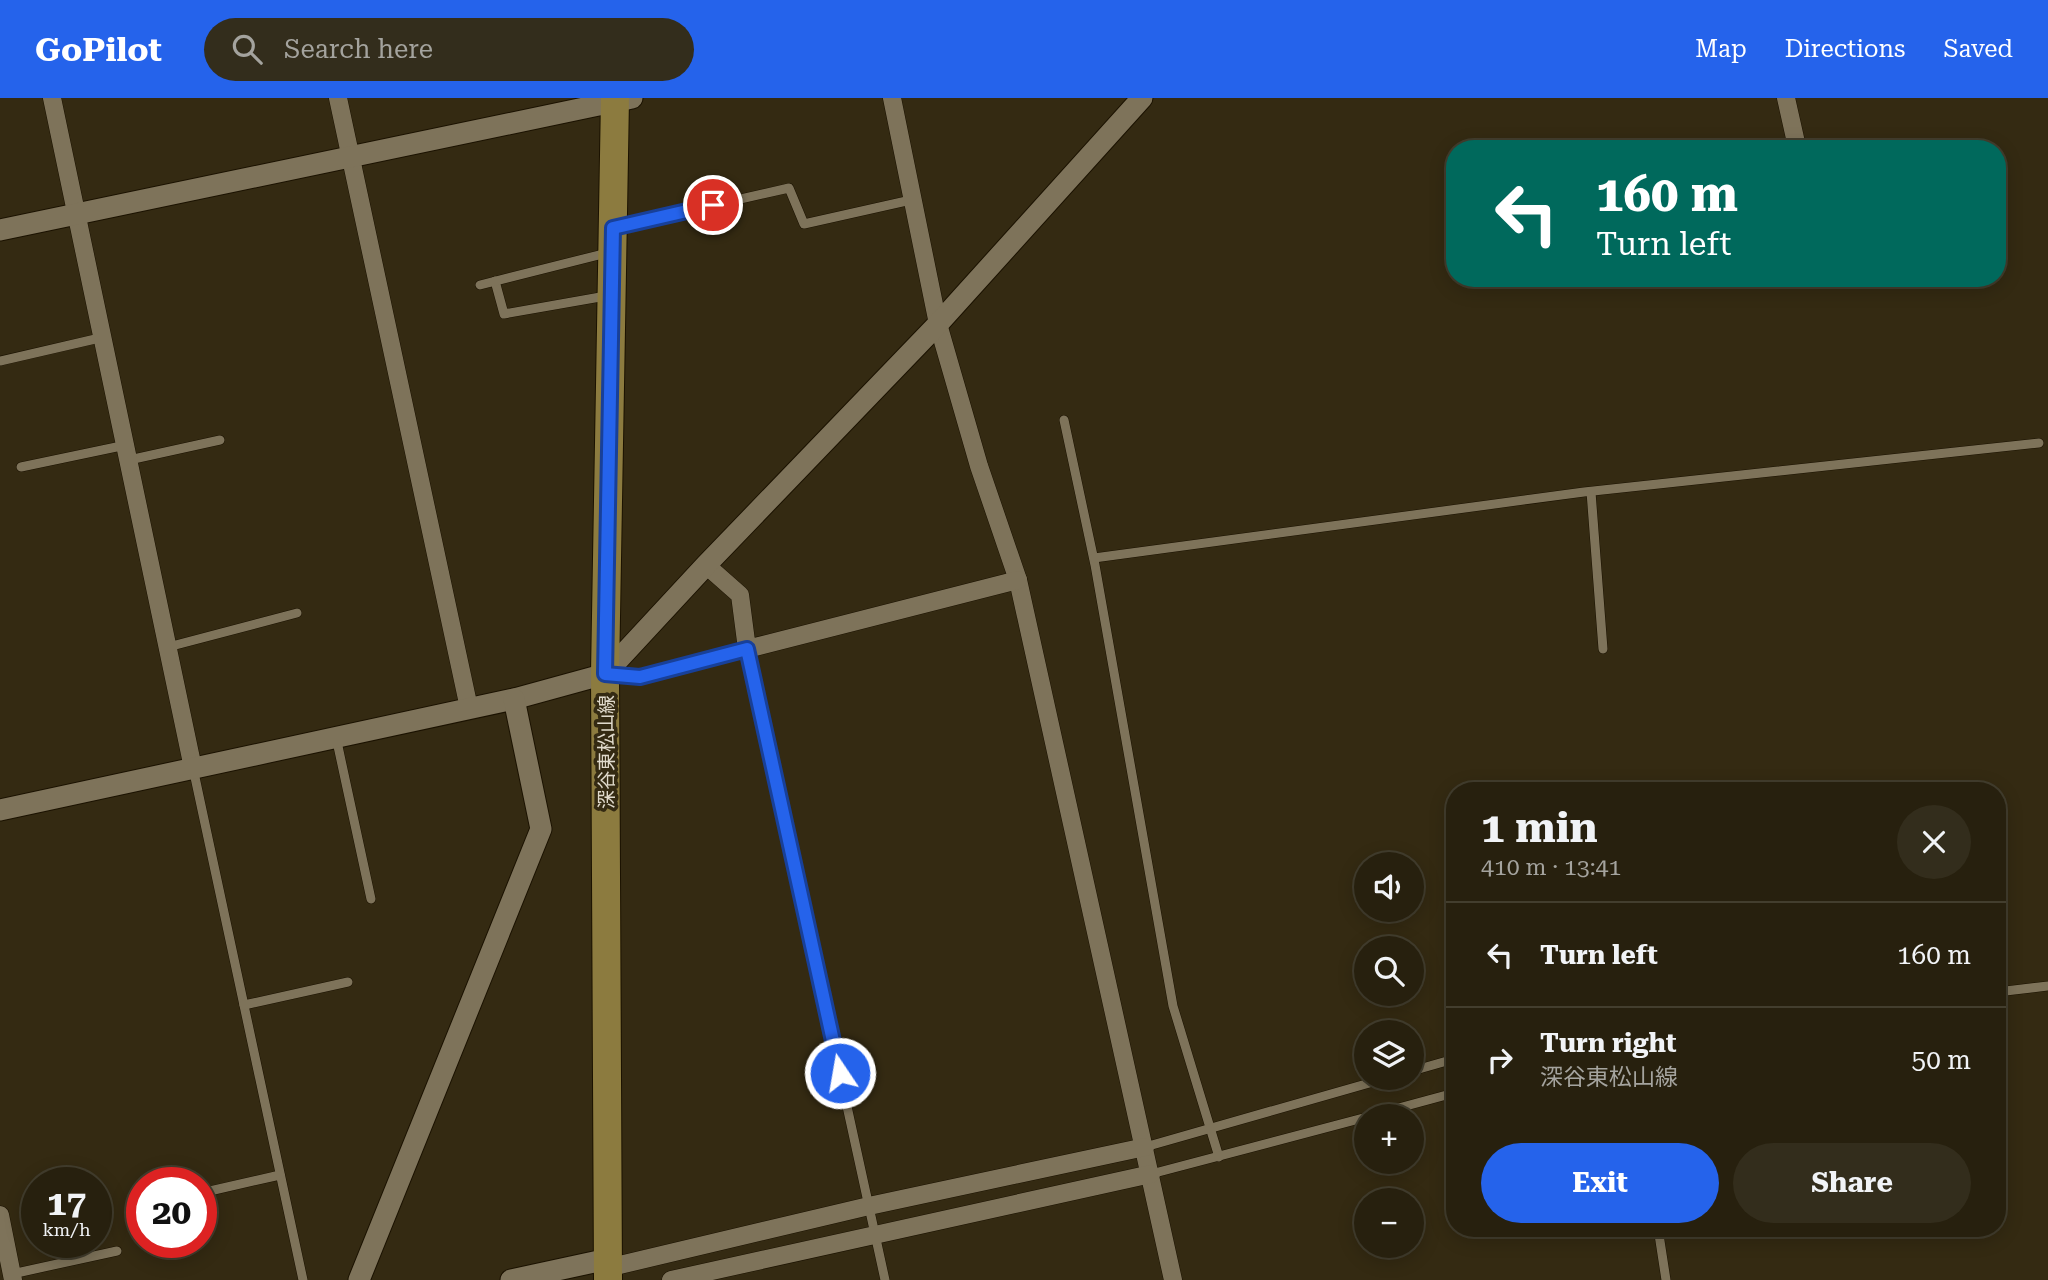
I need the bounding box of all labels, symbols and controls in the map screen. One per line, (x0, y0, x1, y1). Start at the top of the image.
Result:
search box (204, 18, 694, 81)
text: GoPilot (35, 30, 162, 69)
icon: search (228, 30, 266, 68)
text: Search here (284, 34, 433, 64)
text: Map (1695, 35, 1747, 63)
text: Directions (1785, 35, 1905, 63)
text: Saved (1943, 35, 2013, 63)
text: 160 m (1596, 166, 1738, 223)
icon: left (1481, 168, 1572, 259)
pin (683, 175, 743, 235)
icon: arrive (694, 186, 732, 224)
text: Turn left (1596, 225, 1731, 263)
street label: 深谷東松山線 (595, 695, 618, 809)
text: 1 min (1481, 803, 1598, 852)
button: close (1897, 805, 1971, 879)
map controls (1354, 852, 1424, 1258)
button: sound (1354, 852, 1424, 922)
text: 410 m · 13:41 (1481, 854, 1621, 881)
button: search (1354, 936, 1424, 1006)
icon: left (1481, 936, 1519, 974)
text: Turn left (1540, 940, 1658, 970)
text: 160 m (1897, 940, 1971, 970)
button: layers (1354, 1020, 1424, 1090)
text: Turn right (1540, 1028, 1676, 1058)
position arrow (803, 1036, 877, 1110)
icon: right (1481, 1041, 1519, 1079)
text: 50 m (1912, 1045, 1971, 1075)
text: 深谷東松山線 (1540, 1064, 1678, 1091)
button: + (1354, 1104, 1424, 1174)
button: Exit (1481, 1143, 1719, 1223)
button: Share (1733, 1143, 1971, 1223)
speed limit sign: 20 (126, 1167, 217, 1258)
text: 17 (47, 1183, 86, 1224)
button: − (1354, 1188, 1424, 1258)
text: km/h (42, 1219, 91, 1240)

